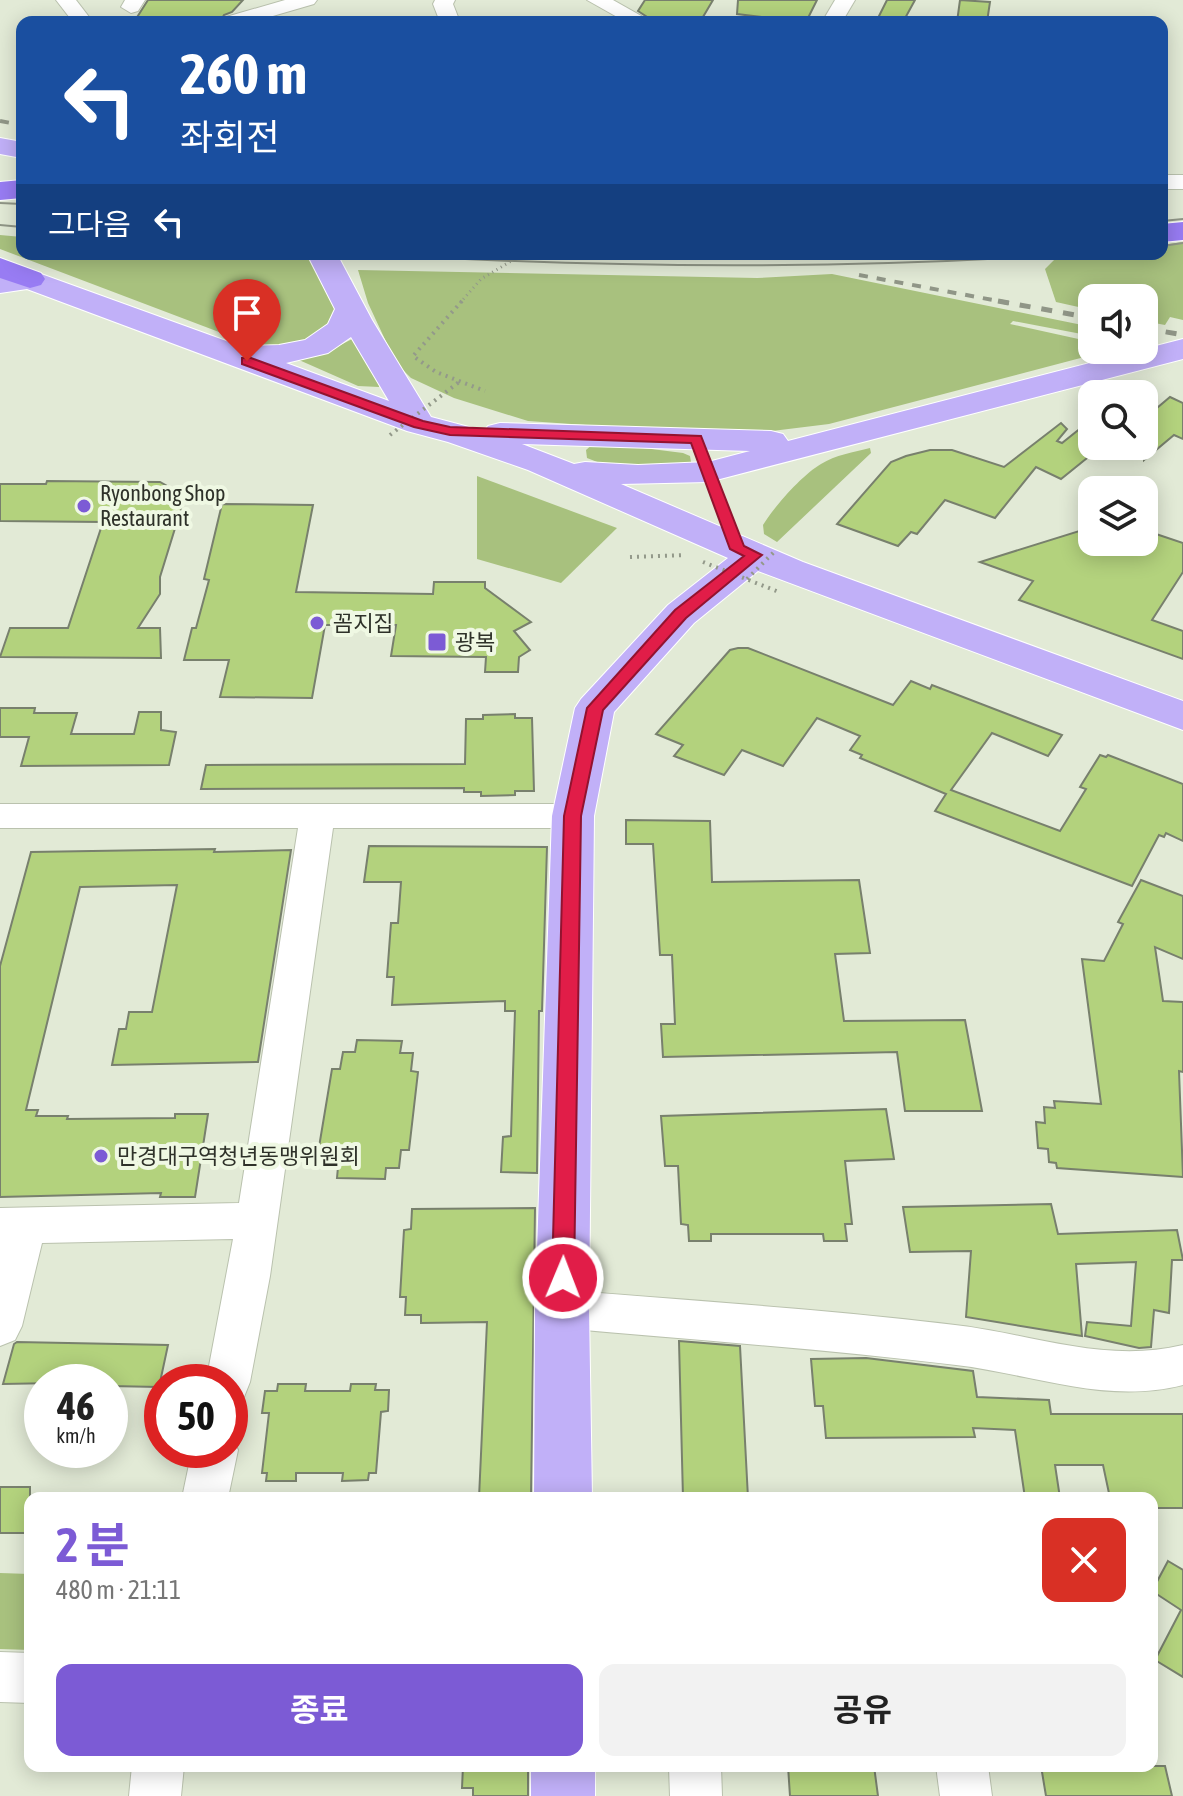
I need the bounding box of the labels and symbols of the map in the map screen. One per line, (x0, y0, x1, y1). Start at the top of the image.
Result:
pin (213, 279, 281, 361)
place label: Ryonbong Shop Restaurant (100, 480, 225, 531)
marker: Ryonbong Shop Restaurant (75, 497, 93, 515)
place label: 꼼지집 (333, 610, 394, 636)
marker: 꼼지집 (308, 614, 326, 632)
place label: 광복 (455, 629, 495, 655)
marker: 광복 (426, 631, 448, 653)
place label: 만경대구역청년동맹위원회 (117, 1143, 360, 1169)
marker: 만경대구역청년동맹위원회 (92, 1147, 110, 1165)
position arrow (521, 1236, 605, 1320)
speed limit sign: 50 (144, 1364, 248, 1468)

